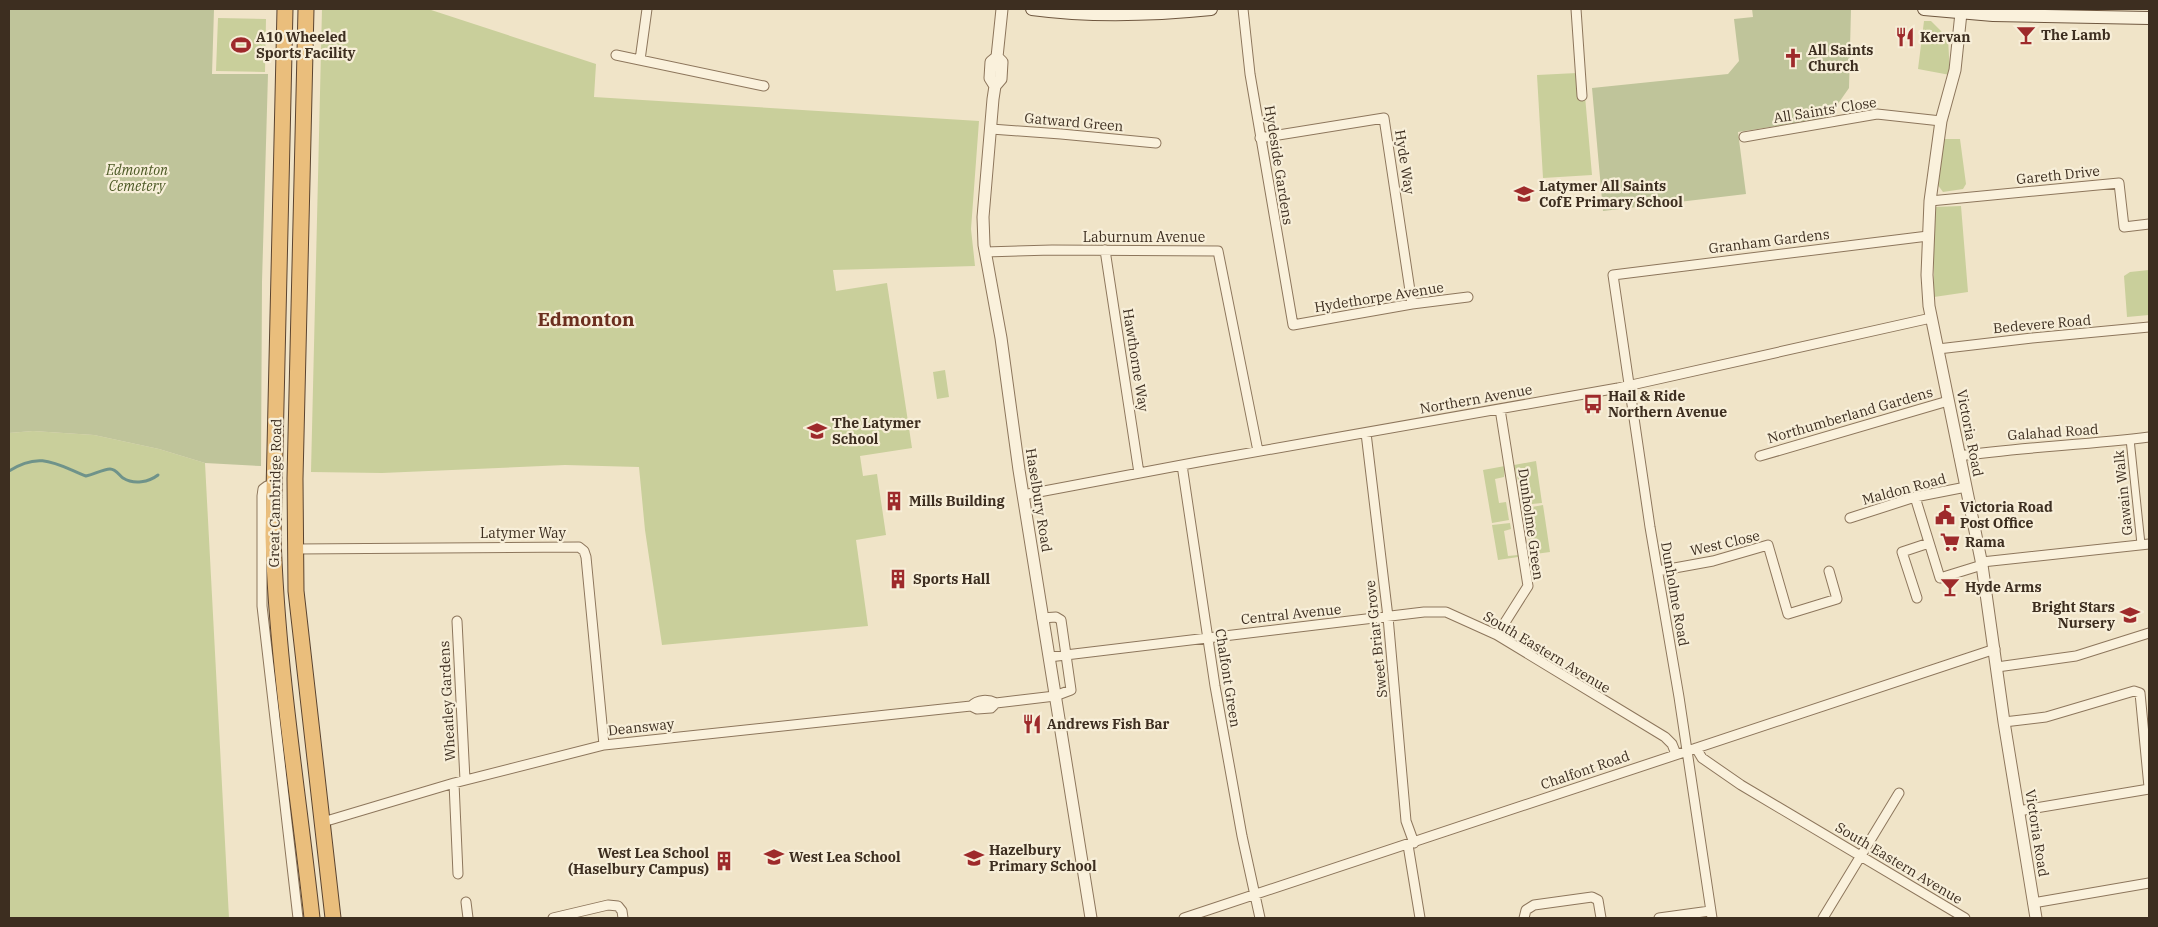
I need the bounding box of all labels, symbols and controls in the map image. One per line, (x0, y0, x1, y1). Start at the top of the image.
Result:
bar icon: The Lamb (2015, 24, 2037, 46)
restaurant icon: Kervan (1894, 26, 1916, 48)
place label: The Lamb (2041, 26, 2111, 44)
place label: A10 Wheeled Sports Facility (256, 28, 356, 62)
place label: Kervan (1920, 28, 1970, 46)
sports icon: A10 Wheeled Sports Facility (230, 34, 252, 56)
place label: All Saints Church (1808, 41, 1873, 75)
church icon: All Saints Church (1782, 47, 1804, 69)
street label: All Saints' Close (1772, 93, 1878, 127)
street label: Hydeside Gardens (1261, 104, 1297, 226)
street label: Gatward Green (1024, 109, 1124, 135)
street label: Hyde Way (1391, 128, 1419, 196)
park label: Edmonton Cemetery (105, 161, 168, 195)
street label: Gareth Drive (2015, 162, 2101, 188)
place label: Latymer All Saints CofE Primary School (1539, 177, 1683, 211)
school or university icon: Latymer All Saints CofE Primary School (1513, 183, 1535, 205)
street label: Granham Gardens (1707, 225, 1831, 257)
street label: Laburnum Avenue (1083, 228, 1205, 246)
street label: Hydethorpe Avenue (1313, 278, 1445, 316)
district label: Edmonton (537, 307, 635, 331)
street label: Hawthorne Way (1119, 307, 1153, 414)
street label: Bedevere Road (1992, 311, 2092, 337)
street label: Northern Avenue (1418, 380, 1534, 418)
street label: Northumberland Gardens (1765, 383, 1935, 447)
place label: Hail & Ride Northern Avenue (1608, 387, 1727, 421)
street label: Victoria Road (1953, 388, 1987, 479)
bus stop icon: Hail & Ride Northern Avenue (1582, 393, 1604, 415)
place label: The Latymer School (832, 414, 921, 448)
street label: Great Cambridge Road (265, 418, 285, 568)
school or university icon: The Latymer School (806, 420, 828, 442)
street label: Galahad Road (2007, 420, 2100, 444)
street label: Haselbury Road (1022, 447, 1056, 554)
street label: Gawain Walk (2109, 449, 2136, 536)
street label: Dunholme Green (1514, 467, 1548, 581)
street label: Maldon Road (1860, 469, 1948, 509)
building icon: Mills Building (883, 490, 905, 512)
place label: Mills Building (909, 492, 1006, 510)
place label: Victoria Road Post Office (1960, 498, 2053, 532)
public building icon: Victoria Road Post Office (1934, 504, 1956, 526)
street label: Latymer Way (480, 524, 567, 542)
street label: West Close (1688, 526, 1762, 560)
supermarket icon: Rama (1939, 531, 1961, 553)
place label: Rama (1965, 533, 2005, 551)
street label: Dunholme Road (1657, 540, 1693, 648)
building icon: Sports Hall (887, 568, 909, 590)
place label: Sports Hall (913, 570, 990, 588)
bar icon: Hyde Arms (1939, 576, 1961, 598)
place label: Hyde Arms (1965, 578, 2042, 596)
street label: Sweet Briar Grove (1361, 579, 1391, 699)
place label: Bright Stars Nursery (2032, 598, 2115, 632)
street label: Central Avenue (1240, 600, 1342, 628)
school or university icon: Bright Stars Nursery (2119, 604, 2141, 626)
street label: South Eastern Avenue (1480, 607, 1614, 697)
street label: Chalfont Green (1211, 627, 1245, 729)
street label: Wheatley Gardens (435, 640, 459, 762)
restaurant icon: Andrews Fish Bar (1021, 713, 1043, 735)
street label: Deansway (607, 715, 676, 739)
place label: Andrews Fish Bar (1047, 715, 1170, 733)
street label: Chalfont Road (1538, 746, 1632, 794)
street label: Victoria Road (2021, 788, 2053, 879)
street label: South Eastern Avenue (1832, 818, 1966, 908)
place label: Hazelbury Primary School (989, 841, 1097, 875)
place label: West Lea School (Haselbury Campus) (568, 844, 709, 878)
school or university icon: West Lea School (763, 846, 785, 868)
school or university icon: Hazelbury Primary School (963, 847, 985, 869)
place label: West Lea School (789, 848, 901, 866)
building icon: West Lea School (Haselbury Campus) (713, 850, 735, 872)

